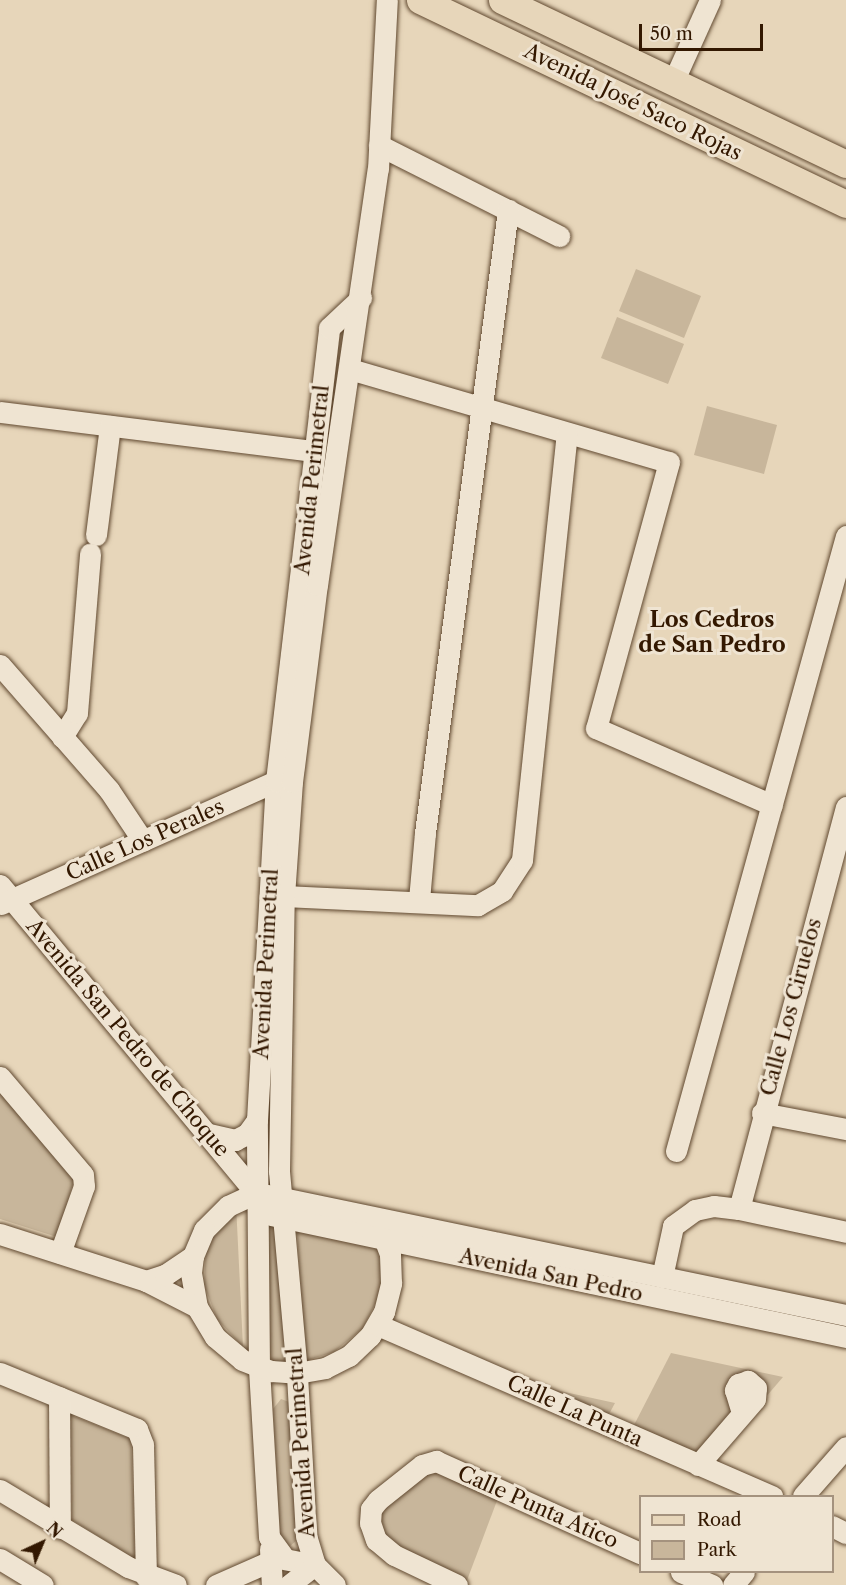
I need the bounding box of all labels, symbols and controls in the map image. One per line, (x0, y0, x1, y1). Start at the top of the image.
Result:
scale bar (642, 12, 766, 50)
text: 50 m (650, 23, 693, 45)
street label: Avenida José Saco Rojas (520, 38, 746, 166)
street label: Avenida Perimetral (289, 384, 335, 576)
district label: Los Cedros de San Pedro (638, 606, 786, 658)
street label: Calle Los Perales (62, 794, 228, 886)
street label: Avenida Perimetral (248, 868, 284, 1060)
street label: Avenida San Pedro de Choque (21, 914, 235, 1162)
street label: Calle Los Ciruelos (755, 915, 827, 1099)
street label: Avenida San Pedro (457, 1243, 645, 1307)
street label: Avenida Perimetral (282, 1347, 320, 1539)
street label: Calle La Punta (503, 1370, 647, 1452)
street label: Calle Punta Atico (453, 1460, 623, 1554)
legend (639, 1495, 834, 1573)
text: Road (697, 1509, 742, 1531)
north arrow (12, 1513, 72, 1573)
text: N (43, 1518, 66, 1542)
text: Park (697, 1539, 736, 1561)

